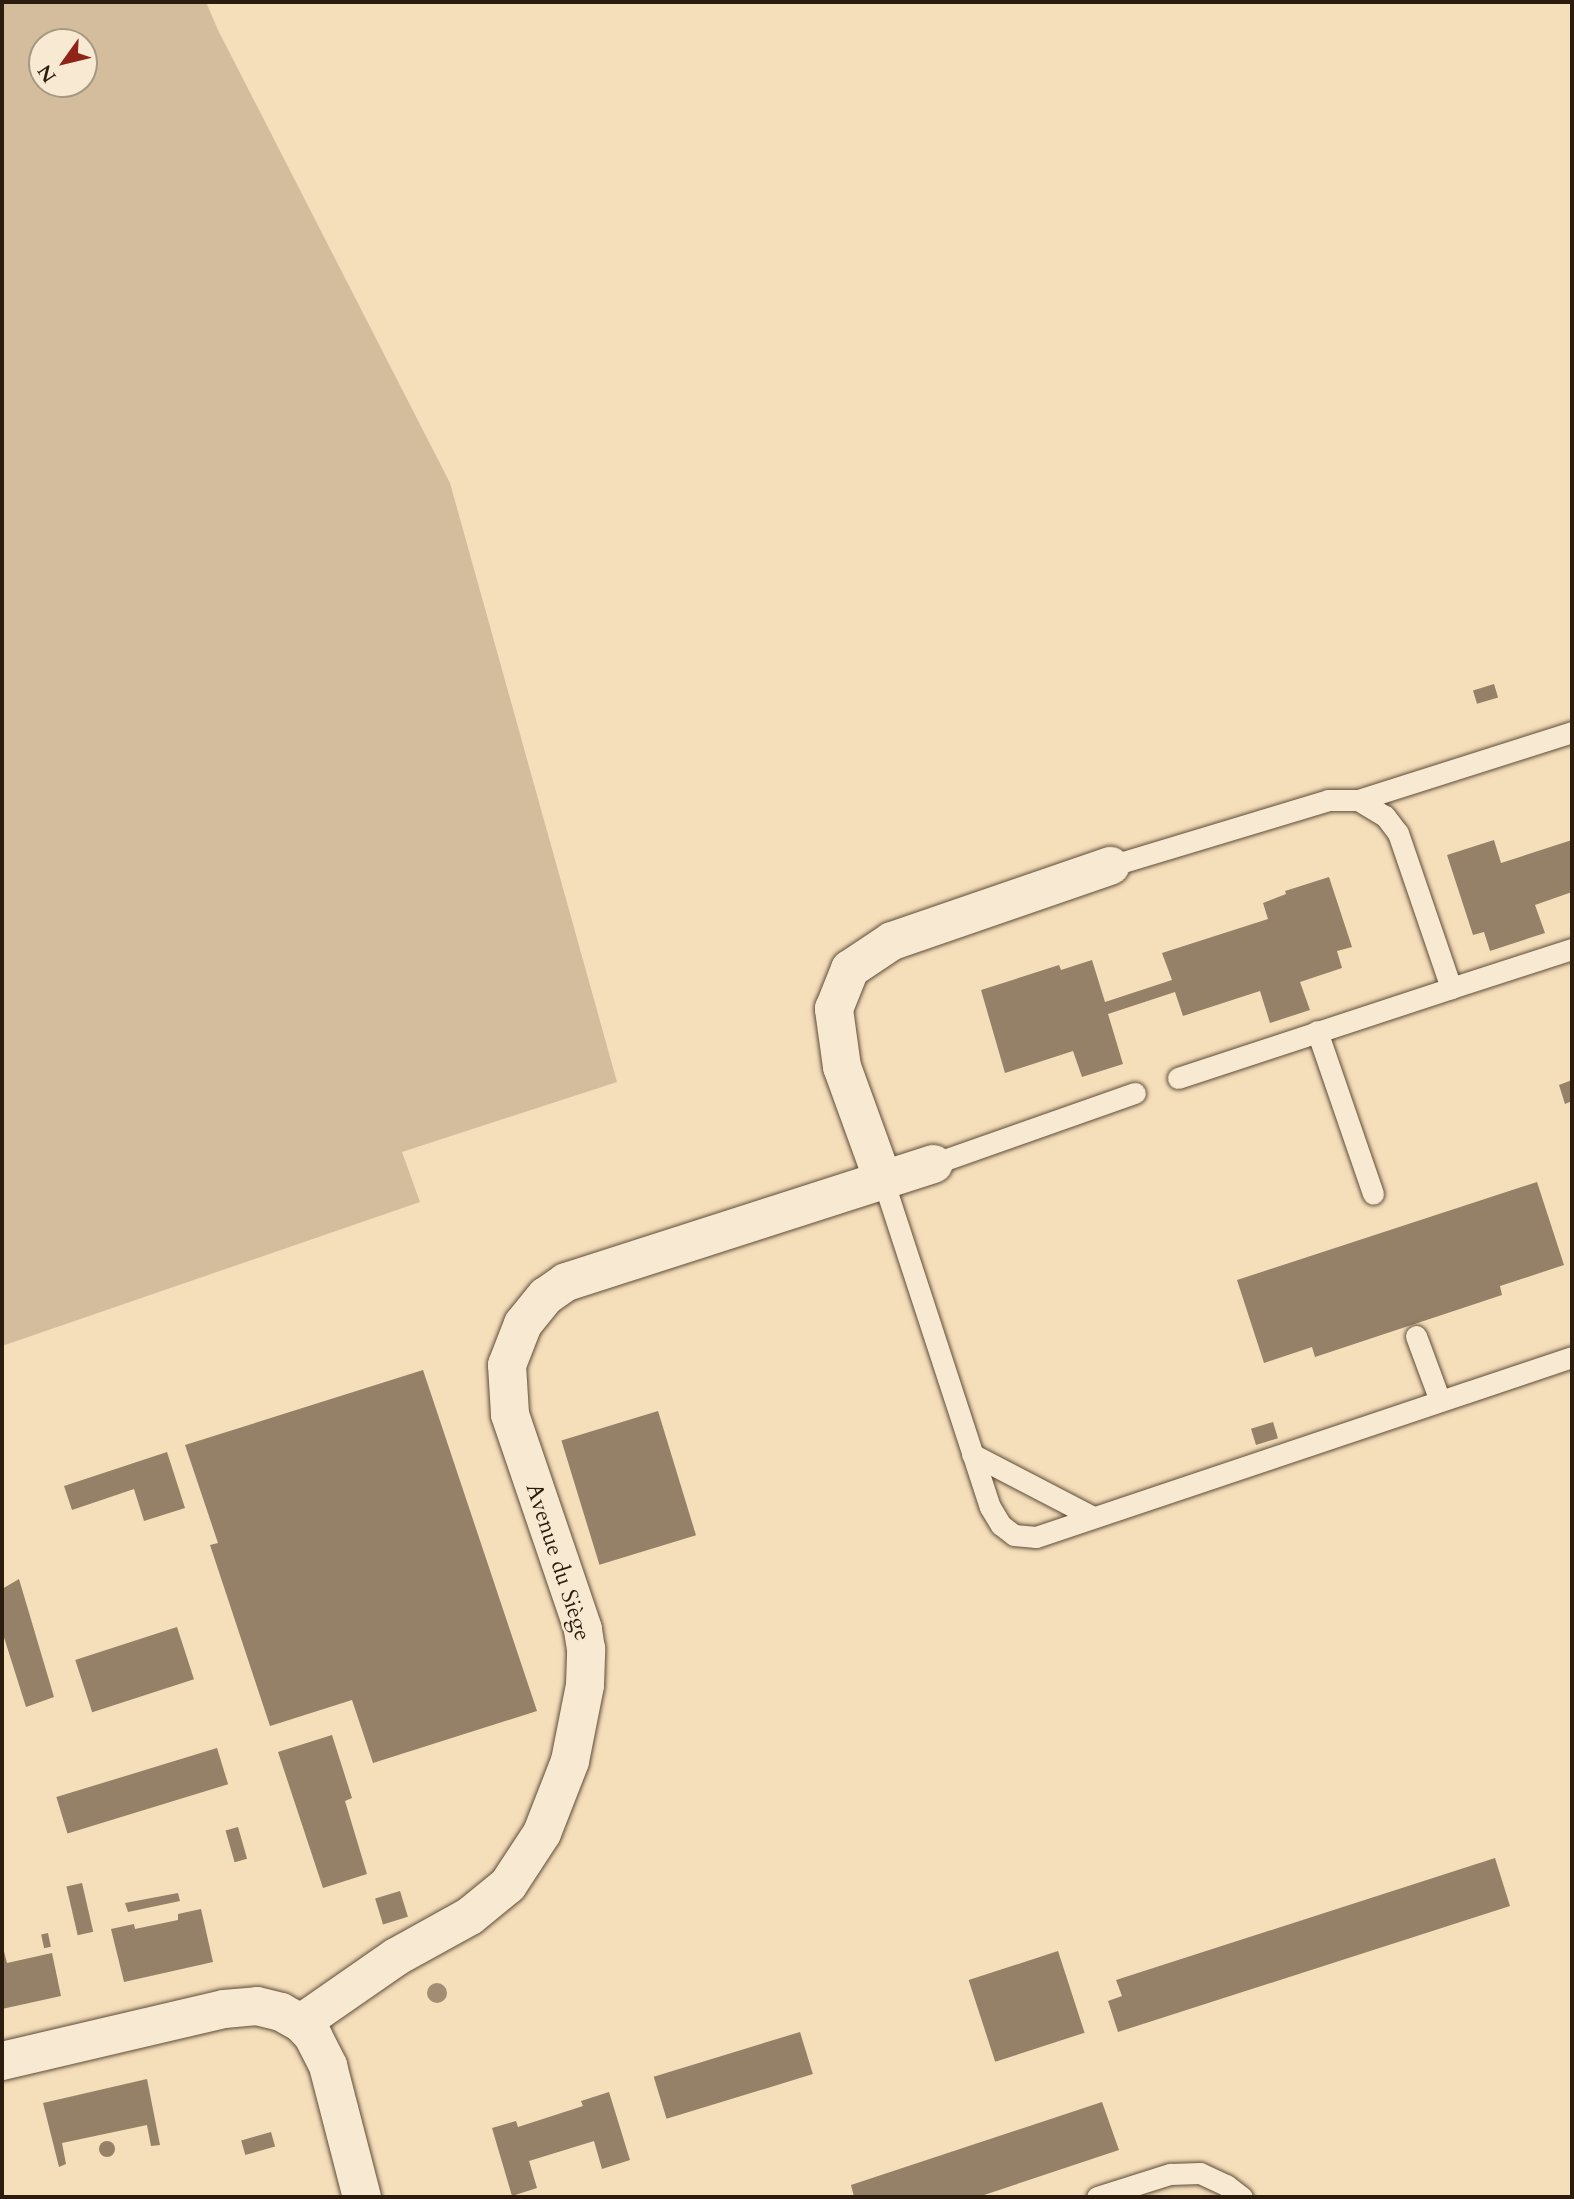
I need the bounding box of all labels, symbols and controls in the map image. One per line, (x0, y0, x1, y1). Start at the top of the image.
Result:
north arrow (28, 28, 98, 98)
text: N (32, 60, 63, 88)
street label: Avenue du Siège (520, 1480, 596, 1644)

